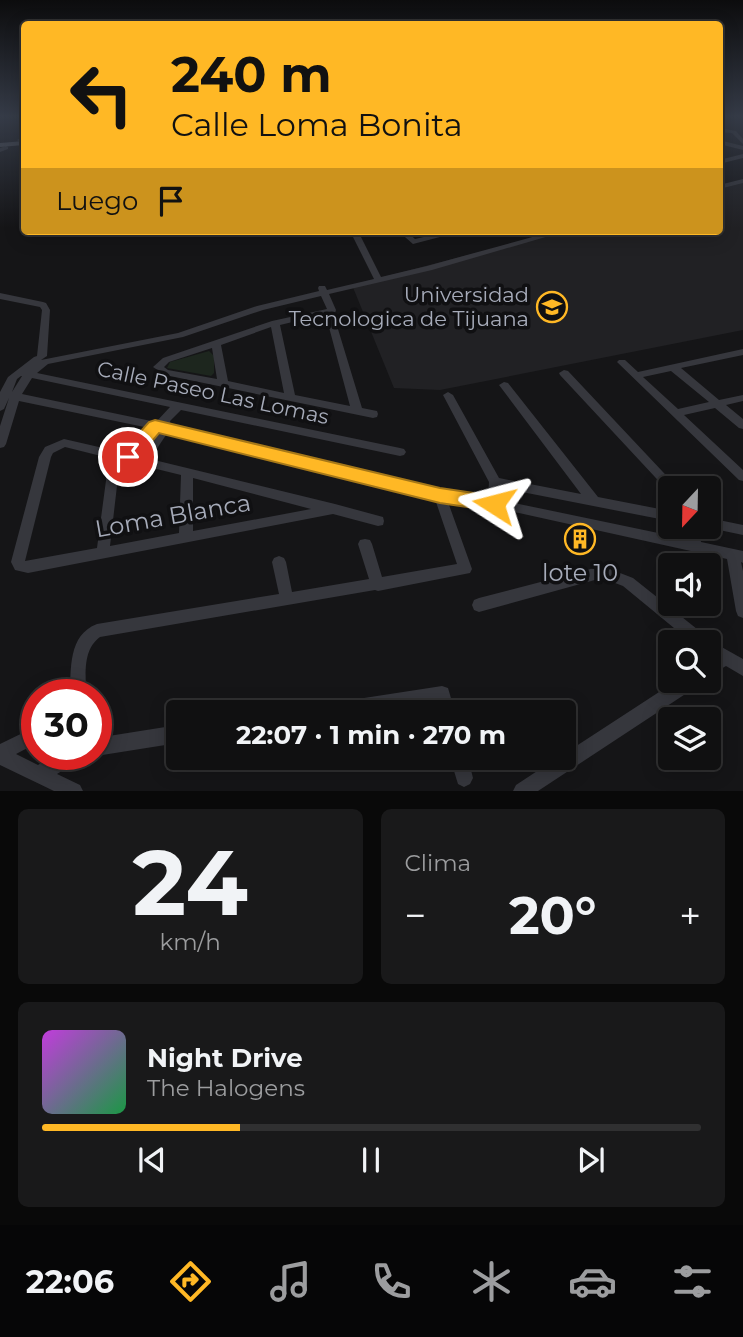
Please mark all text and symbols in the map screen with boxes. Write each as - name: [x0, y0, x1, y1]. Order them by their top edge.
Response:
- text: 240 m: [171, 45, 332, 104]
- icon: left: [56, 49, 147, 140]
- text: Calle Loma Bonita: [171, 105, 463, 144]
- icon: arrive: [152, 182, 190, 220]
- text: Luego: [56, 185, 138, 217]
- place label: Universidad Tecnologica de Tijuana: [289, 282, 529, 331]
- school or university icon: Universidad Tecnologica de Tijuana: [535, 290, 569, 324]
- street label: Calle Paseo Las Lomas: [95, 356, 331, 429]
- pin: [98, 427, 158, 487]
- icon: arrive: [109, 438, 147, 476]
- position arrow: [457, 467, 531, 541]
- north arrow: [658, 476, 721, 539]
- map controls: [658, 476, 721, 770]
- street label: Loma Blanca: [93, 488, 253, 543]
- building icon: lote 10: [563, 522, 597, 556]
- button: sound: [658, 553, 721, 616]
- place label: lote 10: [542, 558, 618, 587]
- button: search: [658, 630, 721, 693]
- speed limit sign: 30: [21, 679, 112, 770]
- button: layers: [658, 707, 721, 770]
- text: 22:07 · 1 min · 270 m: [236, 719, 506, 751]
- text: 24: [133, 827, 248, 938]
- text: Clima: [405, 849, 471, 877]
- text: 20°: [509, 884, 597, 947]
- text: −: [405, 892, 426, 939]
- text: +: [679, 892, 701, 939]
- text: km/h: [160, 928, 221, 956]
- text: Night Drive: [147, 1042, 303, 1074]
- text: The Halogens: [147, 1074, 305, 1102]
- icon: previous: [133, 1141, 171, 1179]
- icon: pause: [352, 1141, 390, 1179]
- icon: next: [572, 1141, 610, 1179]
- icon: directions: [166, 1257, 215, 1306]
- icon: music: [266, 1257, 315, 1306]
- icon: phone: [367, 1257, 416, 1306]
- icon: climate: [467, 1257, 516, 1306]
- icon: car: [568, 1257, 617, 1306]
- icon: filters: [668, 1257, 717, 1306]
- text: 22:06: [26, 1262, 114, 1301]

